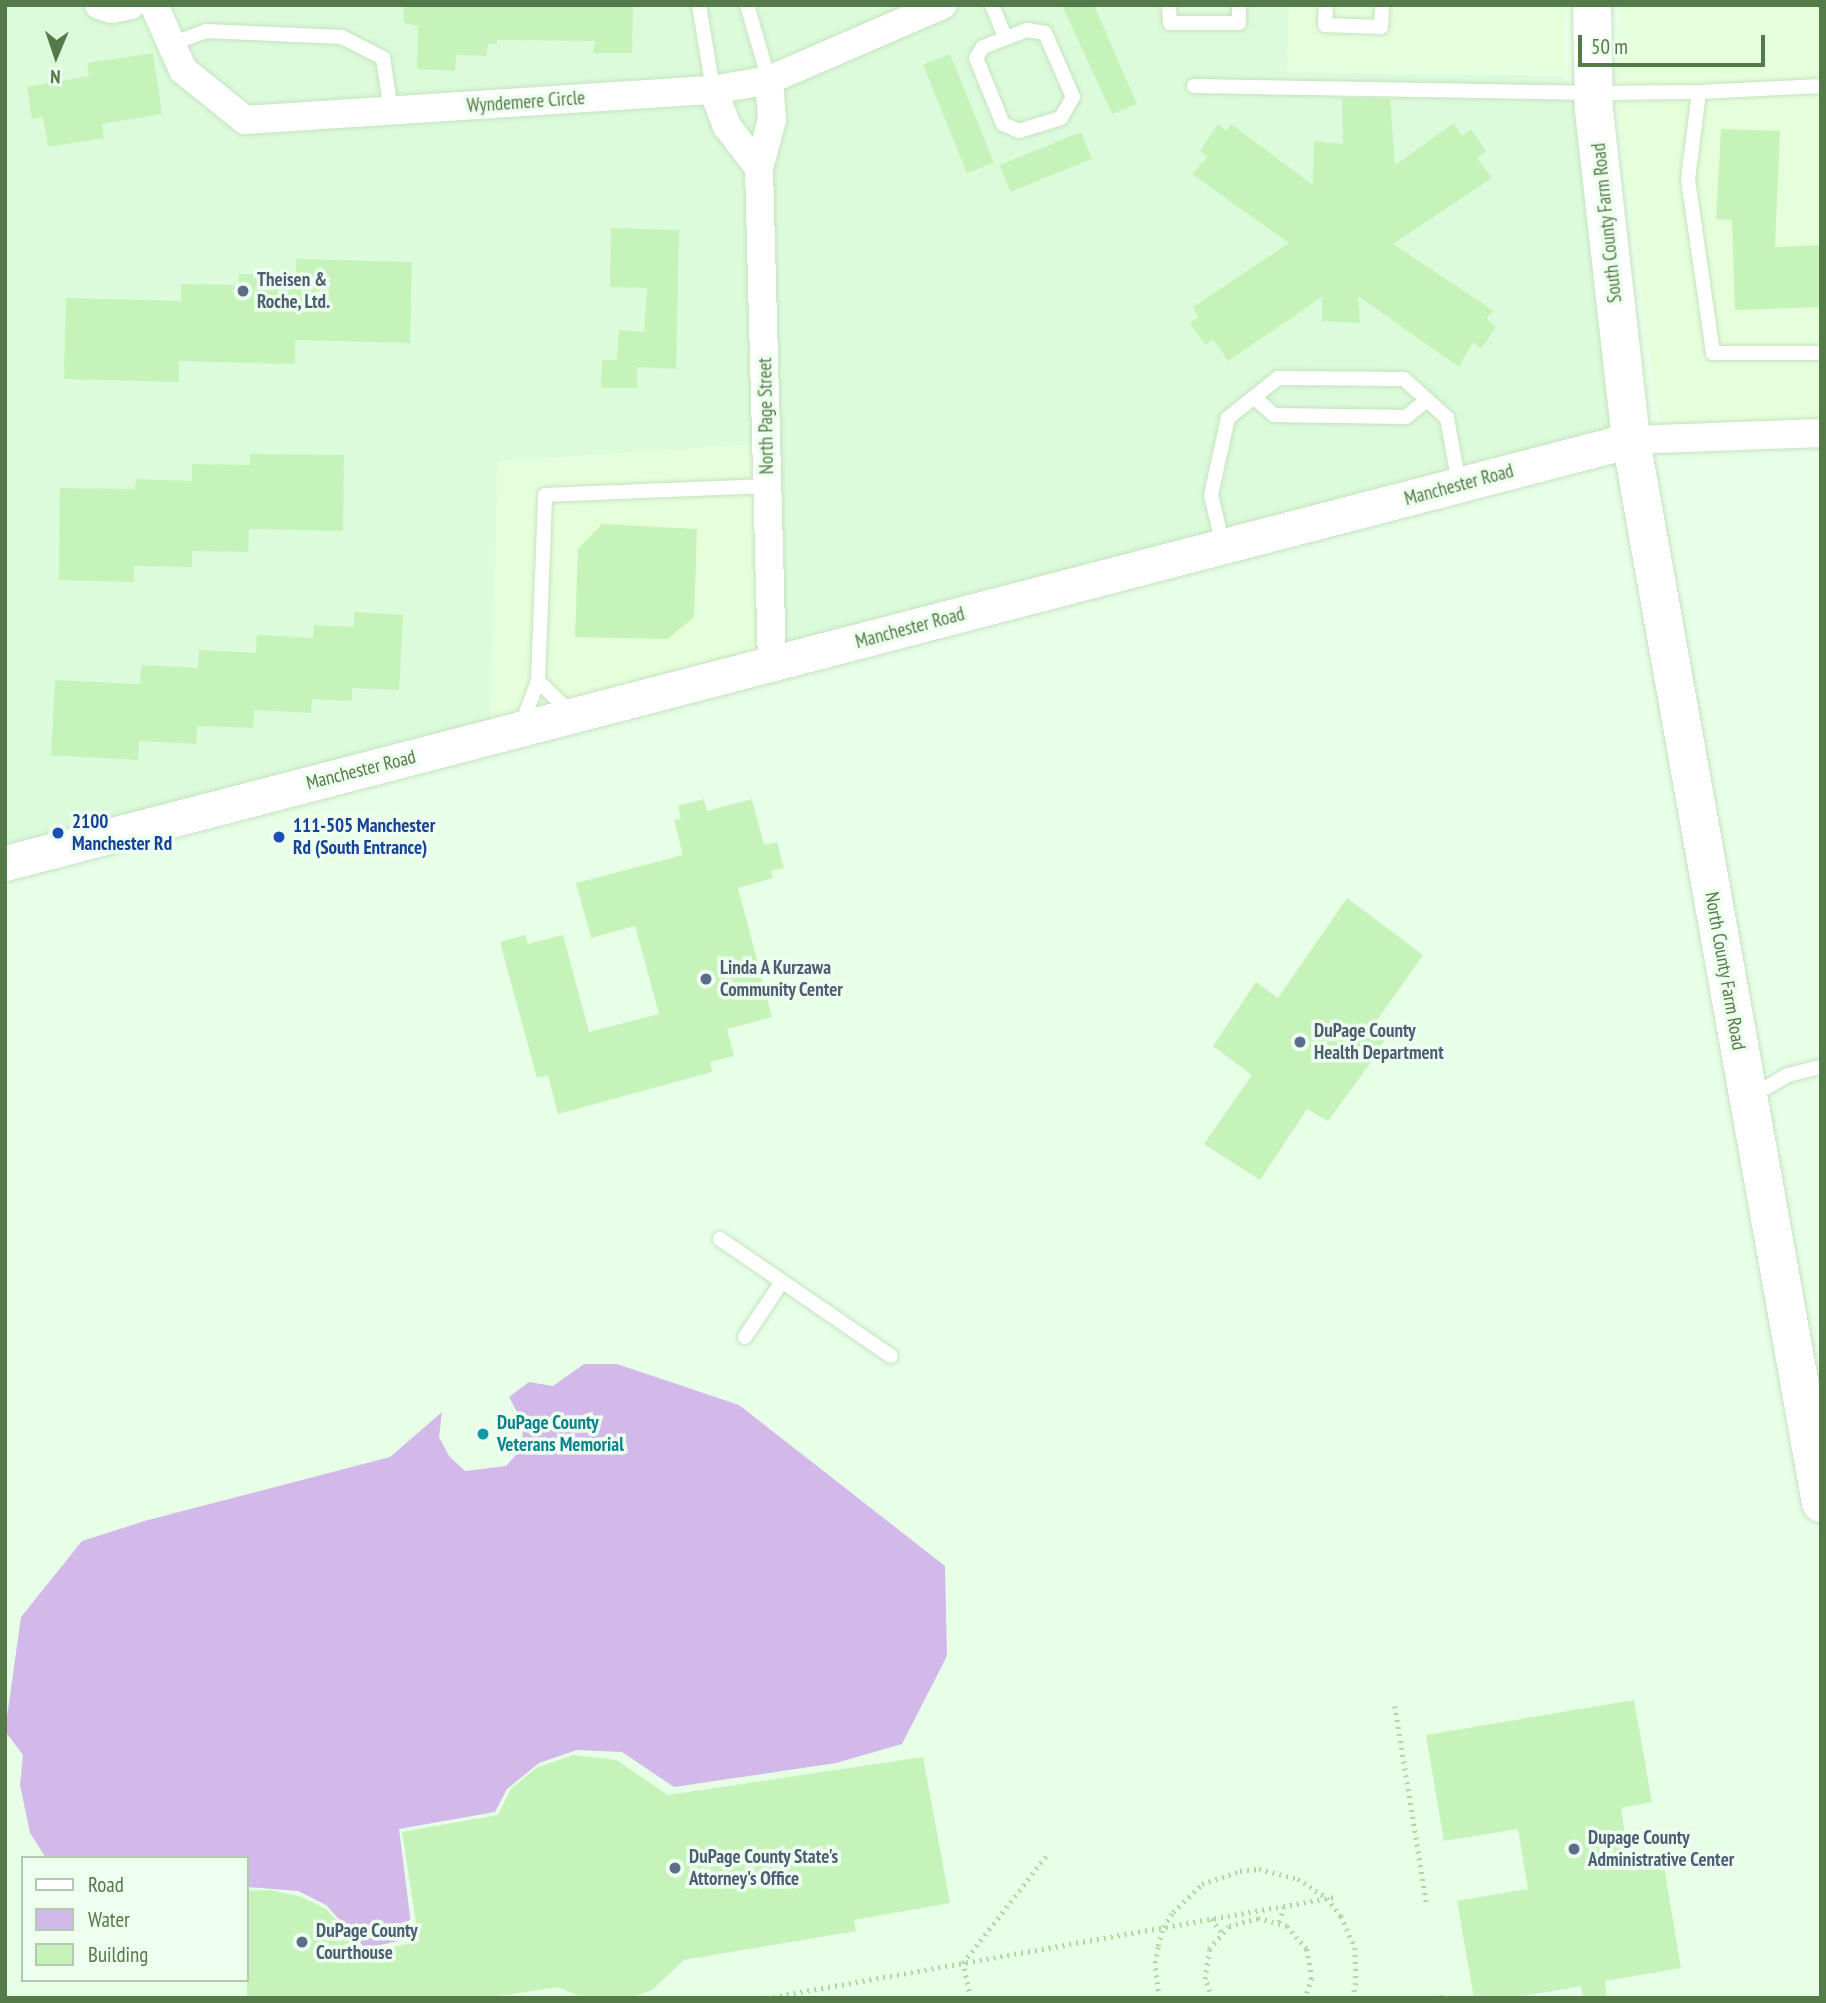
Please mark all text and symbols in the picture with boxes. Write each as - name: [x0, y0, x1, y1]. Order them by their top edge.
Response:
- north arrow: [21, 21, 91, 91]
- scale bar: [1581, 21, 1768, 65]
- text: 50 m: [1591, 33, 1628, 60]
- text: N: [50, 65, 61, 89]
- street label: Wyndemere Circle: [466, 86, 586, 118]
- street label: South County Farm Road: [1587, 142, 1627, 304]
- place label: Theisen & Roche, Ltd.: [257, 269, 331, 313]
- marker: Theisen & Roche, Ltd.: [235, 283, 251, 299]
- street label: North Page Street: [754, 357, 778, 475]
- street label: Manchester Road: [1402, 459, 1516, 511]
- street label: Manchester Road: [853, 602, 967, 654]
- street label: Manchester Road: [304, 745, 418, 795]
- place label: 2100 Manchester Rd: [72, 811, 172, 855]
- place label: 111-505 Manchester Rd (South Entrance): [293, 815, 435, 859]
- marker: 2100 Manchester Rd: [50, 825, 66, 841]
- marker: 111-505 Manchester Rd (South Entrance): [271, 829, 287, 845]
- street label: North County Farm Road: [1700, 890, 1750, 1052]
- place label: Linda A Kurzawa Community Center: [720, 957, 844, 1001]
- marker: Linda A Kurzawa Community Center: [698, 971, 714, 987]
- place label: DuPage County Health Department: [1314, 1020, 1444, 1064]
- marker: DuPage County Health Department: [1292, 1034, 1308, 1050]
- place label: DuPage County Veterans Memorial: [497, 1412, 624, 1456]
- marker: DuPage County Veterans Memorial: [475, 1426, 491, 1442]
- place label: Dupage County Administrative Center: [1588, 1827, 1735, 1871]
- marker: Dupage County Administrative Center: [1566, 1841, 1582, 1857]
- place label: DuPage County State's Attorney's Office: [689, 1846, 839, 1890]
- legend: [21, 1856, 248, 1982]
- marker: DuPage County State's Attorney's Office: [667, 1860, 683, 1876]
- text: Road: [88, 1871, 124, 1898]
- text: Water: [88, 1906, 130, 1933]
- place label: DuPage County Courthouse: [316, 1920, 418, 1964]
- marker: DuPage County Courthouse: [294, 1934, 310, 1950]
- text: Building: [88, 1941, 148, 1968]

